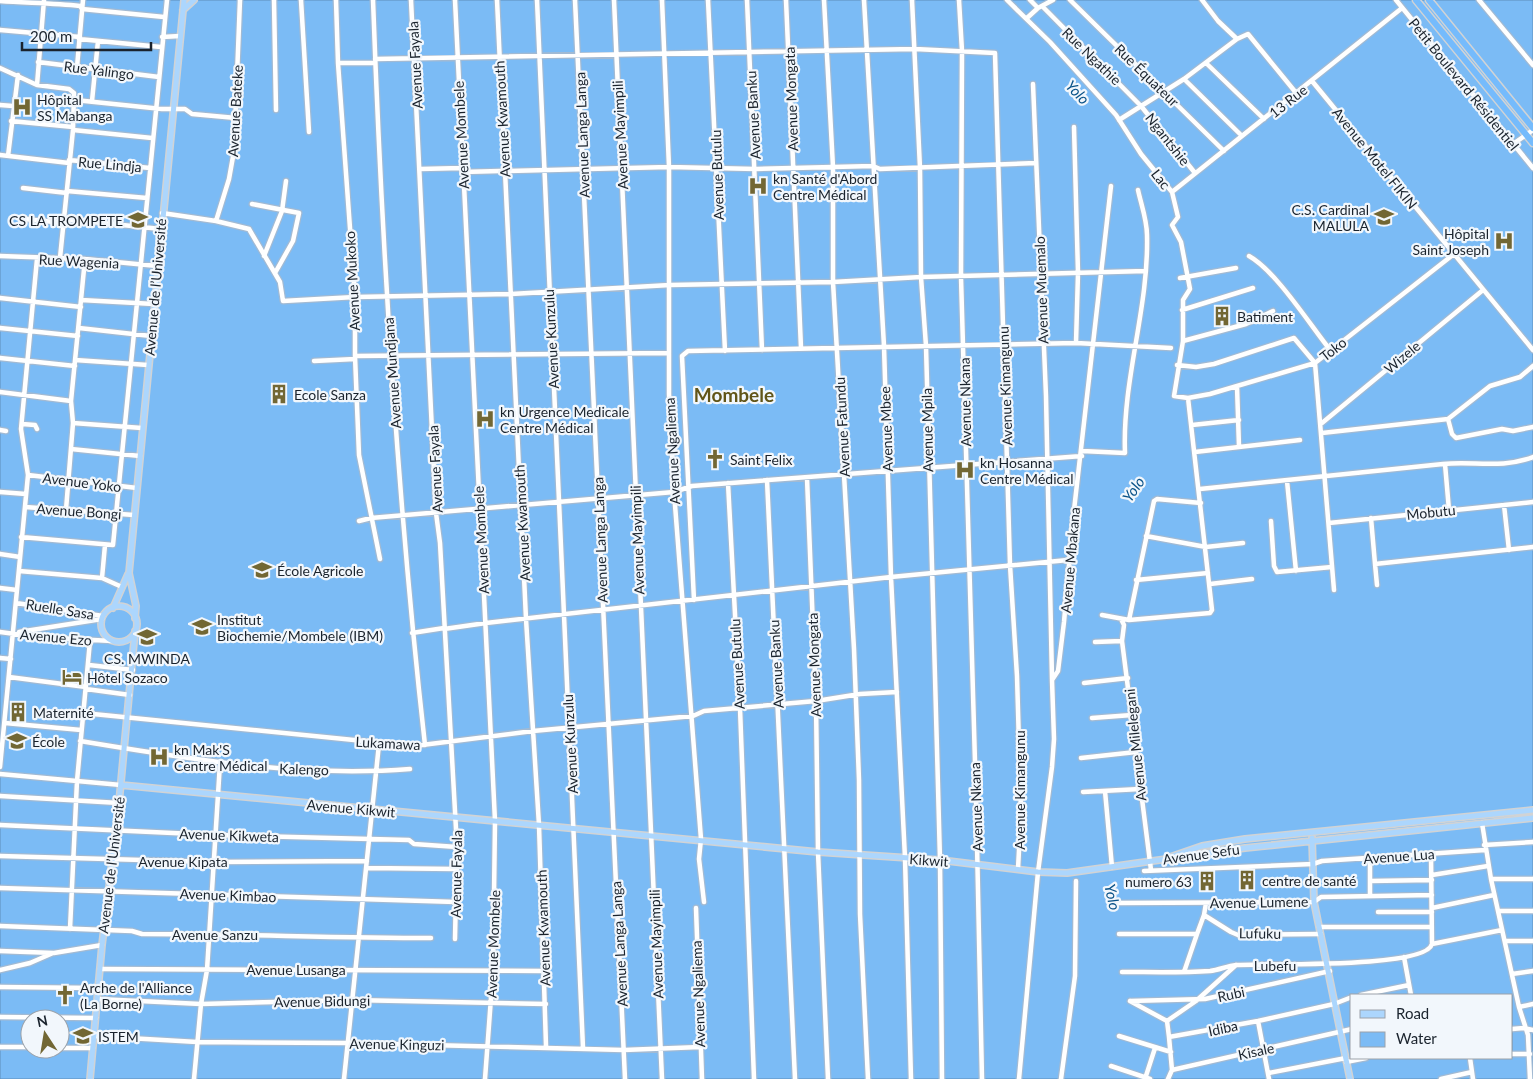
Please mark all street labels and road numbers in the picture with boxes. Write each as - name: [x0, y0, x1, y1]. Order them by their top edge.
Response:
- street label: Petit Boulevard Résidentiel: [1405, 14, 1523, 154]
- street label: Avenue Fayala: [404, 21, 426, 109]
- street label: Rue Ngathie: [1059, 24, 1125, 88]
- street label: Rue Équateur: [1111, 40, 1183, 110]
- street label: Avenue Mongata: [781, 46, 801, 152]
- street label: Rue Yalingo: [63, 57, 135, 83]
- street label: Avenue Kwamouth: [490, 60, 514, 178]
- street label: Avenue Bateke: [224, 65, 246, 157]
- street label: Avenue Banku: [742, 70, 764, 160]
- street label: Avenue Langa Langa: [571, 72, 593, 198]
- street label: Avenue Mayimpili: [609, 80, 631, 190]
- street label: Avenue Mombele: [450, 81, 472, 189]
- street label: 13 Rue: [1266, 81, 1310, 121]
- street label: Avenue Motel FIKIN: [1329, 104, 1421, 212]
- street label: Ngantshie: [1142, 109, 1194, 169]
- street label: Avenue Butulu: [707, 129, 727, 221]
- street label: Rue Lindja: [77, 153, 143, 175]
- street label: Lac: [1148, 166, 1174, 193]
- street label: Avenue de l’Université: [141, 218, 169, 356]
- street label: Avenue Mukoko: [341, 231, 363, 331]
- street label: Avenue Muemalo: [1031, 236, 1051, 344]
- street label: Rue Wagenia: [38, 250, 120, 272]
- street label: Avenue Kunzulu: [540, 289, 562, 389]
- street label: Avenue Mundjana: [380, 317, 404, 429]
- street label: Avenue Kimangunu: [994, 326, 1016, 446]
- street label: Toko: [1316, 333, 1350, 365]
- street label: Wizele: [1380, 337, 1424, 377]
- street label: Avenue Nkana: [956, 357, 974, 447]
- street label: Avenue Fatundu: [831, 377, 853, 477]
- street label: Avenue Mbee: [876, 386, 896, 472]
- street label: Avenue Mpila: [918, 388, 936, 472]
- street label: Avenue Ngaliema: [661, 397, 683, 505]
- street label: Avenue Fayala: [424, 425, 446, 513]
- street label: Avenue Kwamouth: [510, 464, 534, 582]
- street label: Avenue Yoko: [42, 469, 122, 495]
- street label: Avenue Langa Langa: [589, 477, 611, 603]
- street label: Avenue Mayimpili: [627, 485, 647, 595]
- street label: Avenue Mombele: [470, 486, 492, 594]
- street label: Avenue Bongi: [36, 500, 122, 522]
- street label: Mobutu: [1406, 501, 1456, 523]
- street label: Avenue Mbakana: [1057, 506, 1083, 614]
- street label: Ruelle Sasa: [25, 595, 95, 623]
- street label: Avenue Mongata: [804, 612, 824, 718]
- street label: Avenue Butulu: [726, 618, 748, 710]
- street label: Avenue Banku: [765, 619, 787, 709]
- street label: Avenue Ezo: [19, 625, 93, 649]
- street label: Avenue Milelegani: [1121, 688, 1149, 802]
- street label: Avenue Kunzulu: [559, 694, 581, 794]
- street label: Avenue Kimangunu: [1011, 730, 1028, 850]
- street label: Lukamawa: [355, 733, 421, 753]
- street label: Kalengo: [279, 760, 329, 778]
- street label: Avenue Nkana: [966, 762, 986, 852]
- street label: Avenue de l’Université: [94, 796, 128, 934]
- street label: Avenue Kikwit: [306, 796, 396, 820]
- street label: Avenue Kikweta: [179, 825, 279, 845]
- street label: Avenue Fayala: [447, 830, 465, 918]
- street label: Avenue Sefu: [1161, 840, 1241, 868]
- street label: Avenue Lua: [1363, 845, 1435, 867]
- street label: Kikwit: [909, 850, 949, 870]
- street label: Avenue Kipata: [138, 853, 228, 870]
- street label: Avenue Kwamouth: [532, 869, 554, 987]
- street label: Avenue Langa Langa: [607, 881, 631, 1007]
- street label: Avenue Kimbao: [179, 885, 277, 905]
- street label: Avenue Mayimpili: [646, 889, 666, 999]
- street label: Avenue Mombele: [483, 890, 503, 998]
- street label: Avenue Lumene: [1210, 893, 1308, 911]
- street label: Lufuku: [1239, 924, 1281, 942]
- street label: Avenue Sanzu: [172, 926, 258, 943]
- street label: Avenue Ngaliema: [688, 940, 708, 1048]
- street label: Lubefu: [1254, 957, 1296, 974]
- street label: Avenue Lusanga: [246, 961, 346, 978]
- street label: Rubi: [1216, 983, 1246, 1005]
- street label: Avenue Bidungi: [274, 992, 370, 1010]
- street label: Idiba: [1207, 1017, 1239, 1039]
- street label: Avenue Kinguzi: [349, 1035, 445, 1053]
- street label: Kisale: [1236, 1039, 1276, 1063]

